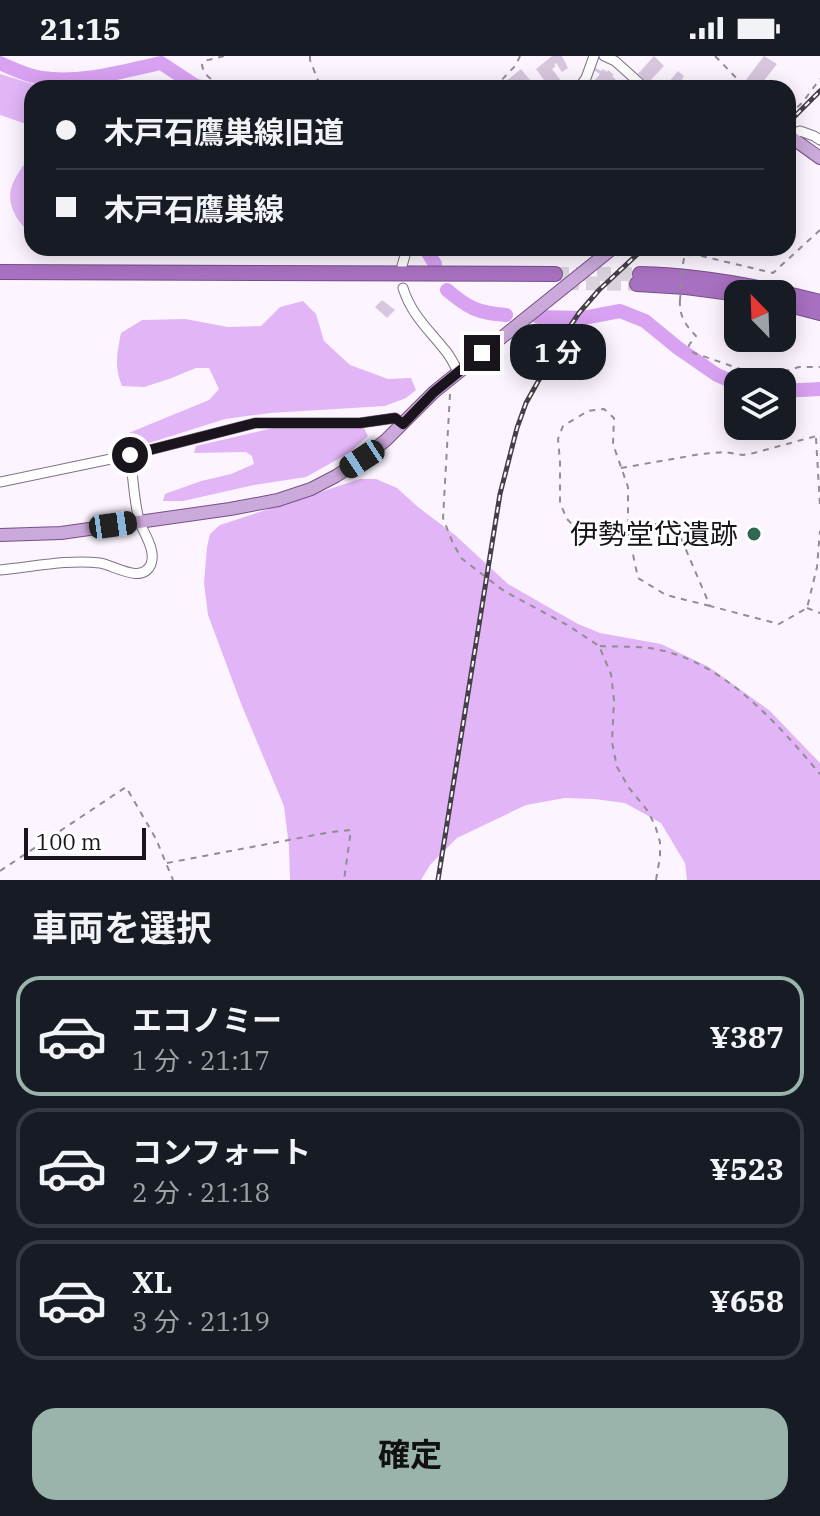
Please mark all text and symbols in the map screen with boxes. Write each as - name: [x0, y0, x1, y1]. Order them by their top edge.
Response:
- text: 21:15: [40, 9, 121, 48]
- text: 木戸石鷹巣線旧道: [104, 112, 344, 151]
- text: 木戸石鷹巣線: [104, 189, 284, 228]
- north arrow: [724, 280, 796, 352]
- map controls: [724, 280, 796, 440]
- callout: 1 分: [510, 325, 606, 381]
- route end: [464, 335, 500, 371]
- text: 1 分: [534, 335, 582, 369]
- button: layers: [724, 368, 796, 440]
- car: [335, 436, 389, 482]
- route start: [112, 437, 148, 473]
- car: [88, 510, 138, 540]
- place label: 伊勢堂岱遺跡: [570, 515, 738, 552]
- marker: 伊勢堂岱遺跡: [745, 525, 763, 543]
- scale bar: [24, 824, 146, 860]
- text: 100 m: [36, 827, 102, 856]
- text: 車両を選択: [32, 904, 212, 951]
- icon: car: [36, 1000, 108, 1072]
- text: エコノミー: [132, 1000, 282, 1039]
- text: ¥387: [710, 1017, 784, 1056]
- text: 1 分 · 21:17: [132, 1043, 270, 1077]
- icon: car: [36, 1132, 108, 1204]
- text: コンフォート: [132, 1132, 311, 1171]
- text: ¥523: [710, 1149, 784, 1188]
- text: 2 分 · 21:18: [132, 1175, 270, 1209]
- text: XL: [132, 1262, 172, 1301]
- icon: car: [36, 1264, 108, 1336]
- text: ¥658: [710, 1281, 784, 1320]
- text: 3 分 · 21:19: [132, 1304, 270, 1338]
- button: 確定: [32, 1408, 788, 1500]

